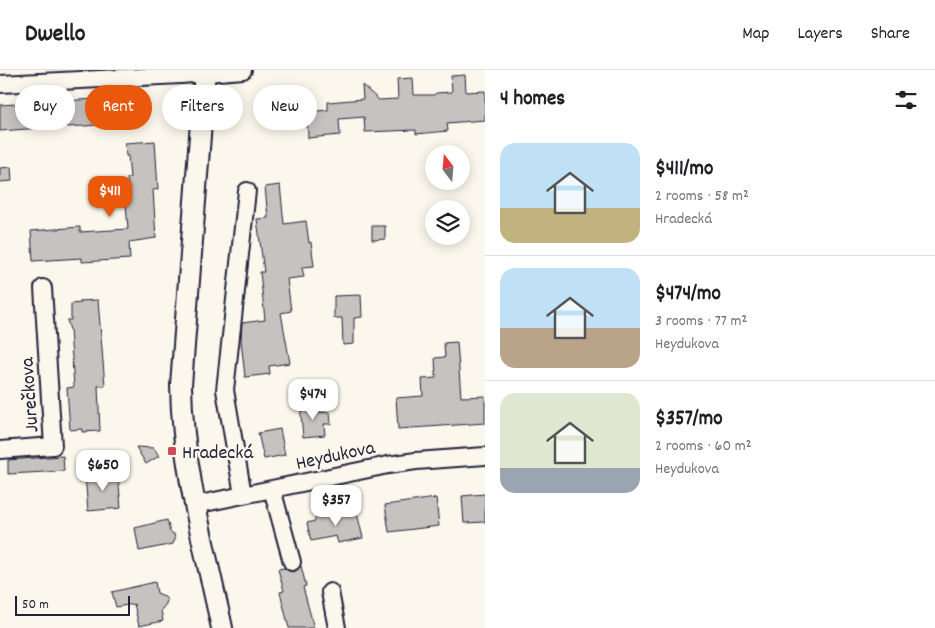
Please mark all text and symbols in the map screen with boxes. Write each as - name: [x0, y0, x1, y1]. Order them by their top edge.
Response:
- text: Dwello: [25, 18, 86, 52]
- text: Map: [742, 22, 769, 47]
- text: Layers: [797, 22, 843, 47]
- text: Share: [871, 22, 910, 47]
- chip: Buy: [15, 85, 75, 130]
- chip: Rent: [85, 85, 152, 130]
- chip: Filters: [162, 85, 243, 130]
- chip: New: [253, 85, 317, 130]
- text: 4 homes: [500, 85, 565, 115]
- icon: filters: [892, 86, 920, 114]
- north arrow: [425, 145, 470, 190]
- map controls: [425, 145, 470, 245]
- text: $411/mo: [655, 155, 713, 185]
- icon: home: [540, 163, 600, 223]
- pin: $411: [80, 176, 140, 218]
- text: $411: [99, 180, 121, 203]
- text: 2 rooms · 58 m²: [655, 185, 749, 208]
- button: layers: [425, 200, 470, 245]
- text: Hradecká: [655, 208, 712, 231]
- text: $474/mo: [655, 280, 721, 310]
- icon: home: [540, 288, 600, 348]
- text: 3 rooms · 77 m²: [655, 310, 747, 333]
- text: Heydukova: [655, 333, 719, 356]
- street label: Jurečkova: [14, 356, 48, 433]
- pin: $474: [283, 378, 343, 421]
- text: $474: [299, 383, 327, 406]
- text: $357/mo: [655, 405, 723, 435]
- icon: home: [540, 413, 600, 473]
- street label: Heydukova: [294, 435, 378, 479]
- text: 2 rooms · 60 m²: [655, 435, 752, 458]
- place label: Hradecká: [182, 440, 253, 468]
- marker: Hradecká: [166, 445, 178, 457]
- pin: $650: [73, 450, 133, 492]
- text: $650: [87, 454, 119, 477]
- text: Heydukova: [655, 458, 719, 481]
- pin: $357: [306, 484, 366, 527]
- text: $357: [322, 489, 350, 512]
- scale bar: [15, 593, 130, 616]
- text: 50 m: [22, 595, 49, 615]

